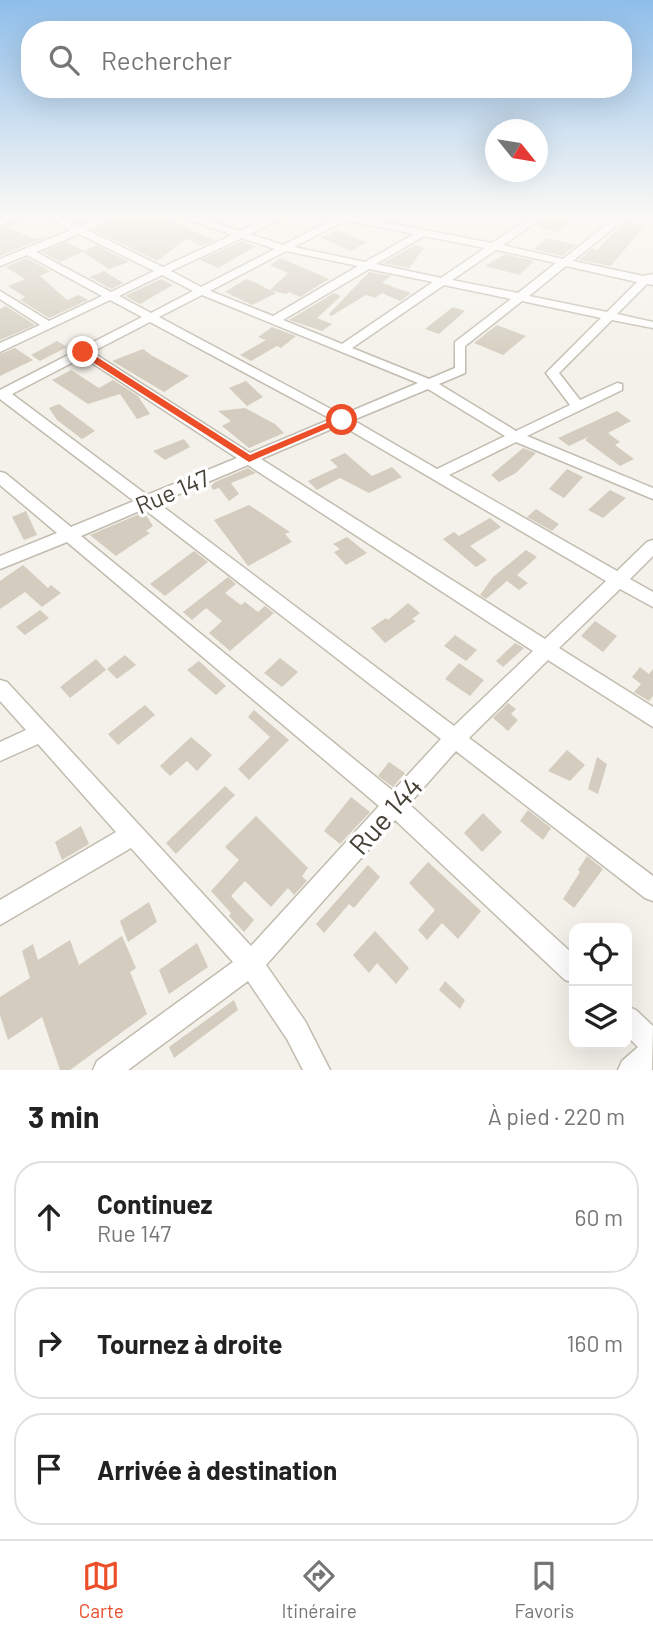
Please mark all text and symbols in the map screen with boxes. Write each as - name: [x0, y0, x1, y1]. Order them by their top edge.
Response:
- search box: [21, 21, 632, 98]
- icon: search: [45, 41, 83, 79]
- text: Rechercher: [101, 44, 232, 75]
- north arrow: [485, 119, 548, 182]
- route end: [67, 336, 98, 367]
- route start: [326, 404, 357, 435]
- street label: Rue 147: [131, 463, 213, 519]
- street label: Rue 144: [341, 769, 429, 861]
- map controls: [569, 923, 632, 1049]
- button: locate: [569, 923, 632, 986]
- button: layers: [569, 986, 632, 1049]
- text: 3 min: [28, 1098, 99, 1134]
- text: À pied · 220 m: [488, 1102, 625, 1130]
- text: Continuez: [97, 1188, 213, 1219]
- icon: ahead: [30, 1198, 68, 1236]
- text: 60 m: [575, 1203, 623, 1231]
- text: Rue 147: [97, 1219, 171, 1247]
- icon: right: [30, 1324, 68, 1362]
- text: Tournez à droite: [97, 1328, 282, 1359]
- text: 160 m: [566, 1329, 623, 1357]
- icon: arrive: [30, 1450, 68, 1488]
- text: Arrivée à destination: [97, 1454, 337, 1485]
- tab: Carte: [79, 1557, 124, 1622]
- tab: Itinéraire: [282, 1557, 357, 1622]
- tab: Favoris: [514, 1557, 574, 1622]

